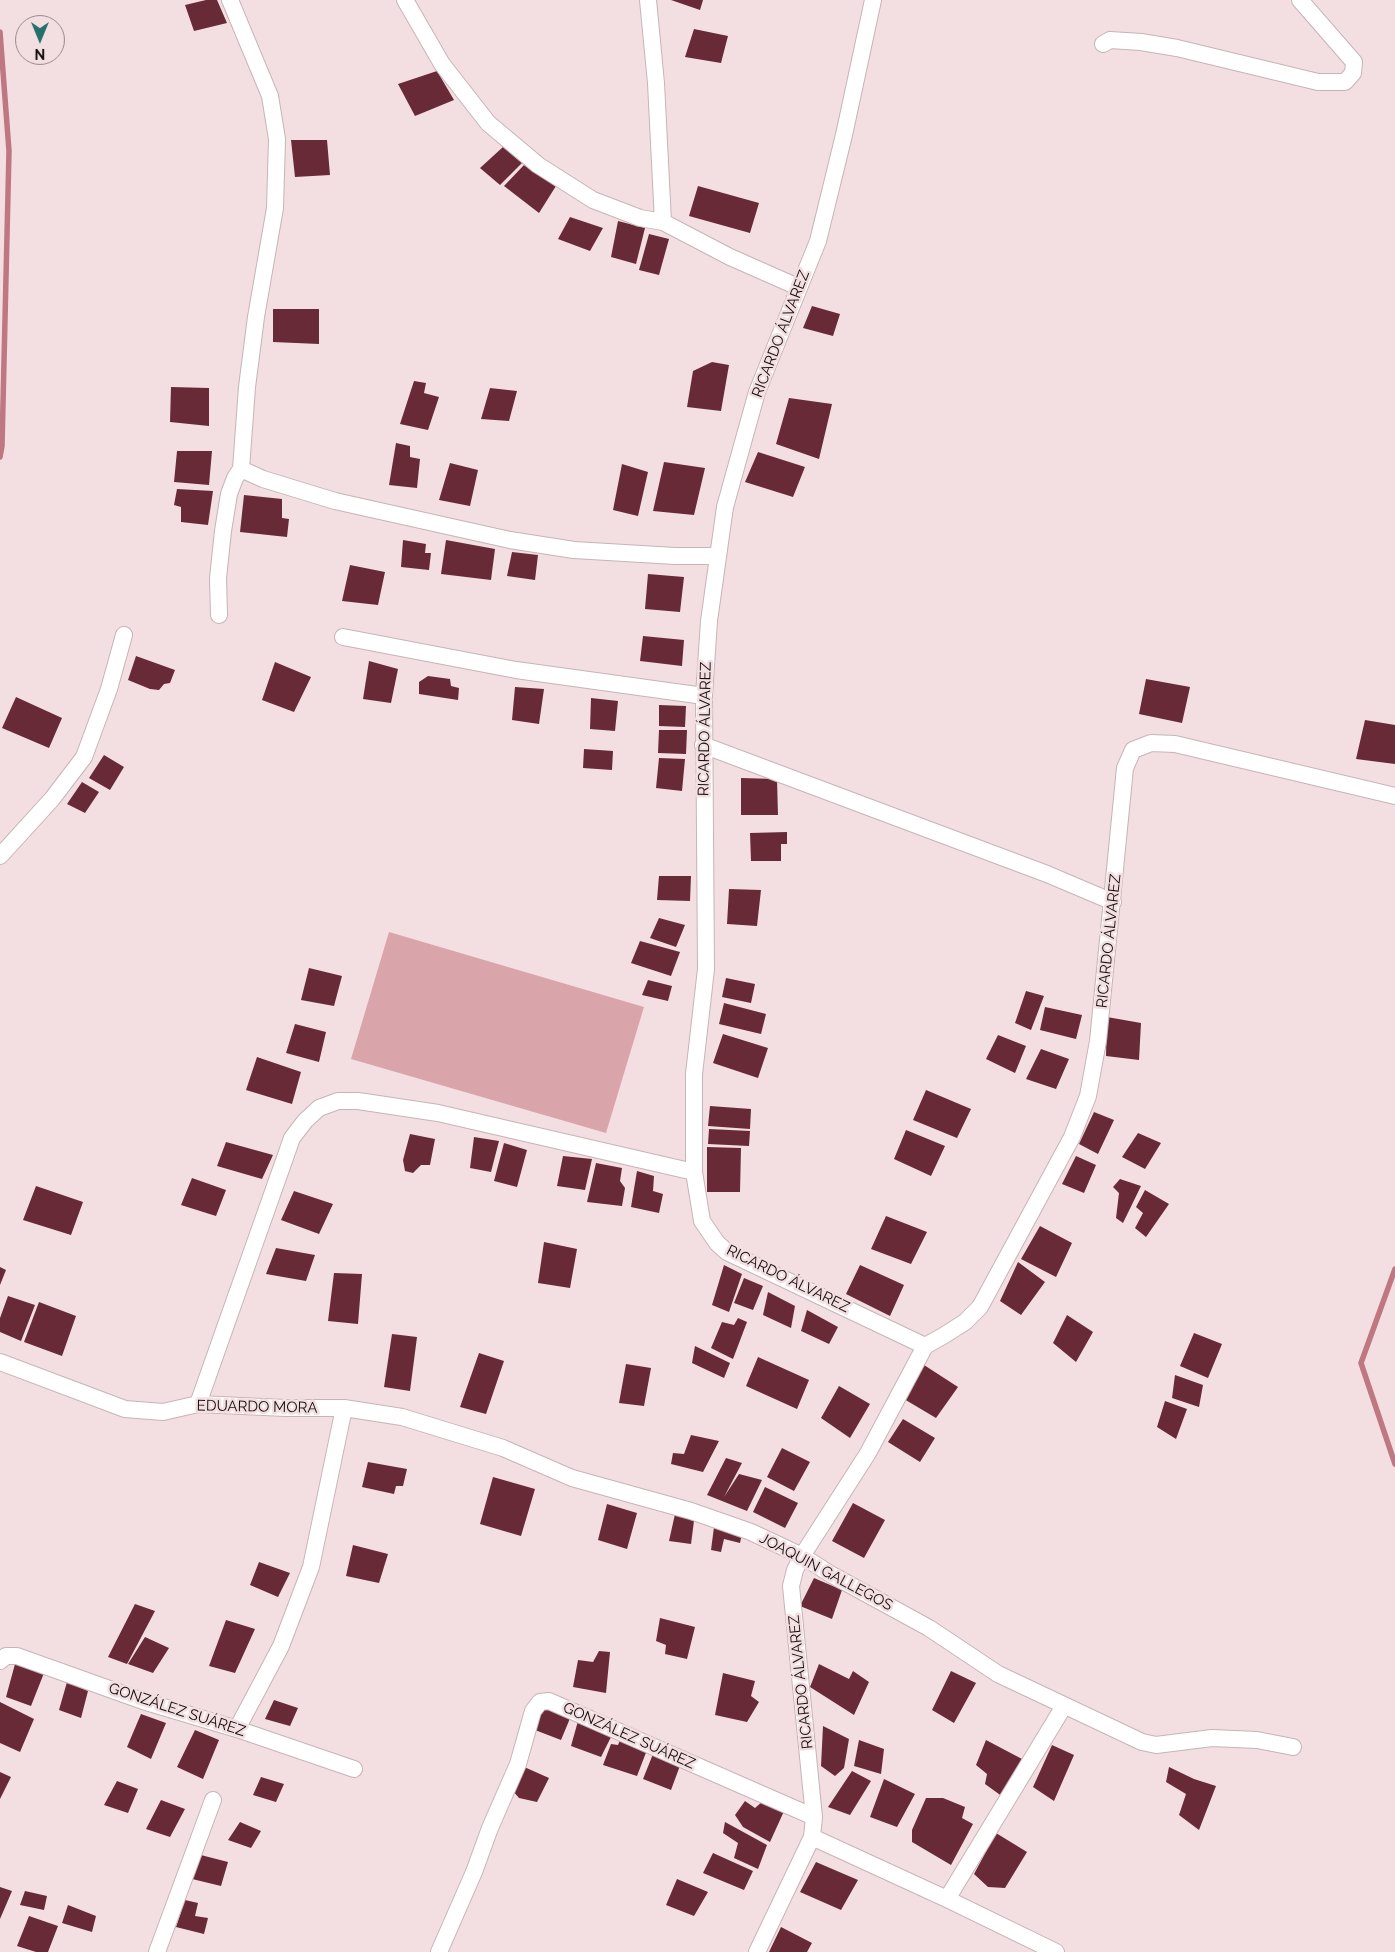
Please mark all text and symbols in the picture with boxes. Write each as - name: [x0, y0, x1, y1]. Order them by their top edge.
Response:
- north arrow: [15, 15, 65, 65]
- text: N: [35, 46, 45, 62]
- street label: RICARDO ÁLVAREZ: [748, 268, 814, 400]
- street label: RICARDO ÁLVAREZ: [695, 662, 715, 796]
- street label: RICARDO ÁLVAREZ: [1093, 873, 1125, 1009]
- street label: RICARDO ÁLVAREZ: [724, 1241, 852, 1317]
- street label: EDUARDO MORA: [196, 1397, 318, 1417]
- street label: JOAQUIN GALLEGOS: [756, 1529, 896, 1615]
- street label: RICARDO ÁLVAREZ: [785, 1614, 817, 1750]
- street label: GONZÁLEZ SUÁREZ: [106, 1679, 248, 1741]
- street label: GONZÁLEZ SUÁREZ: [560, 1699, 698, 1773]

